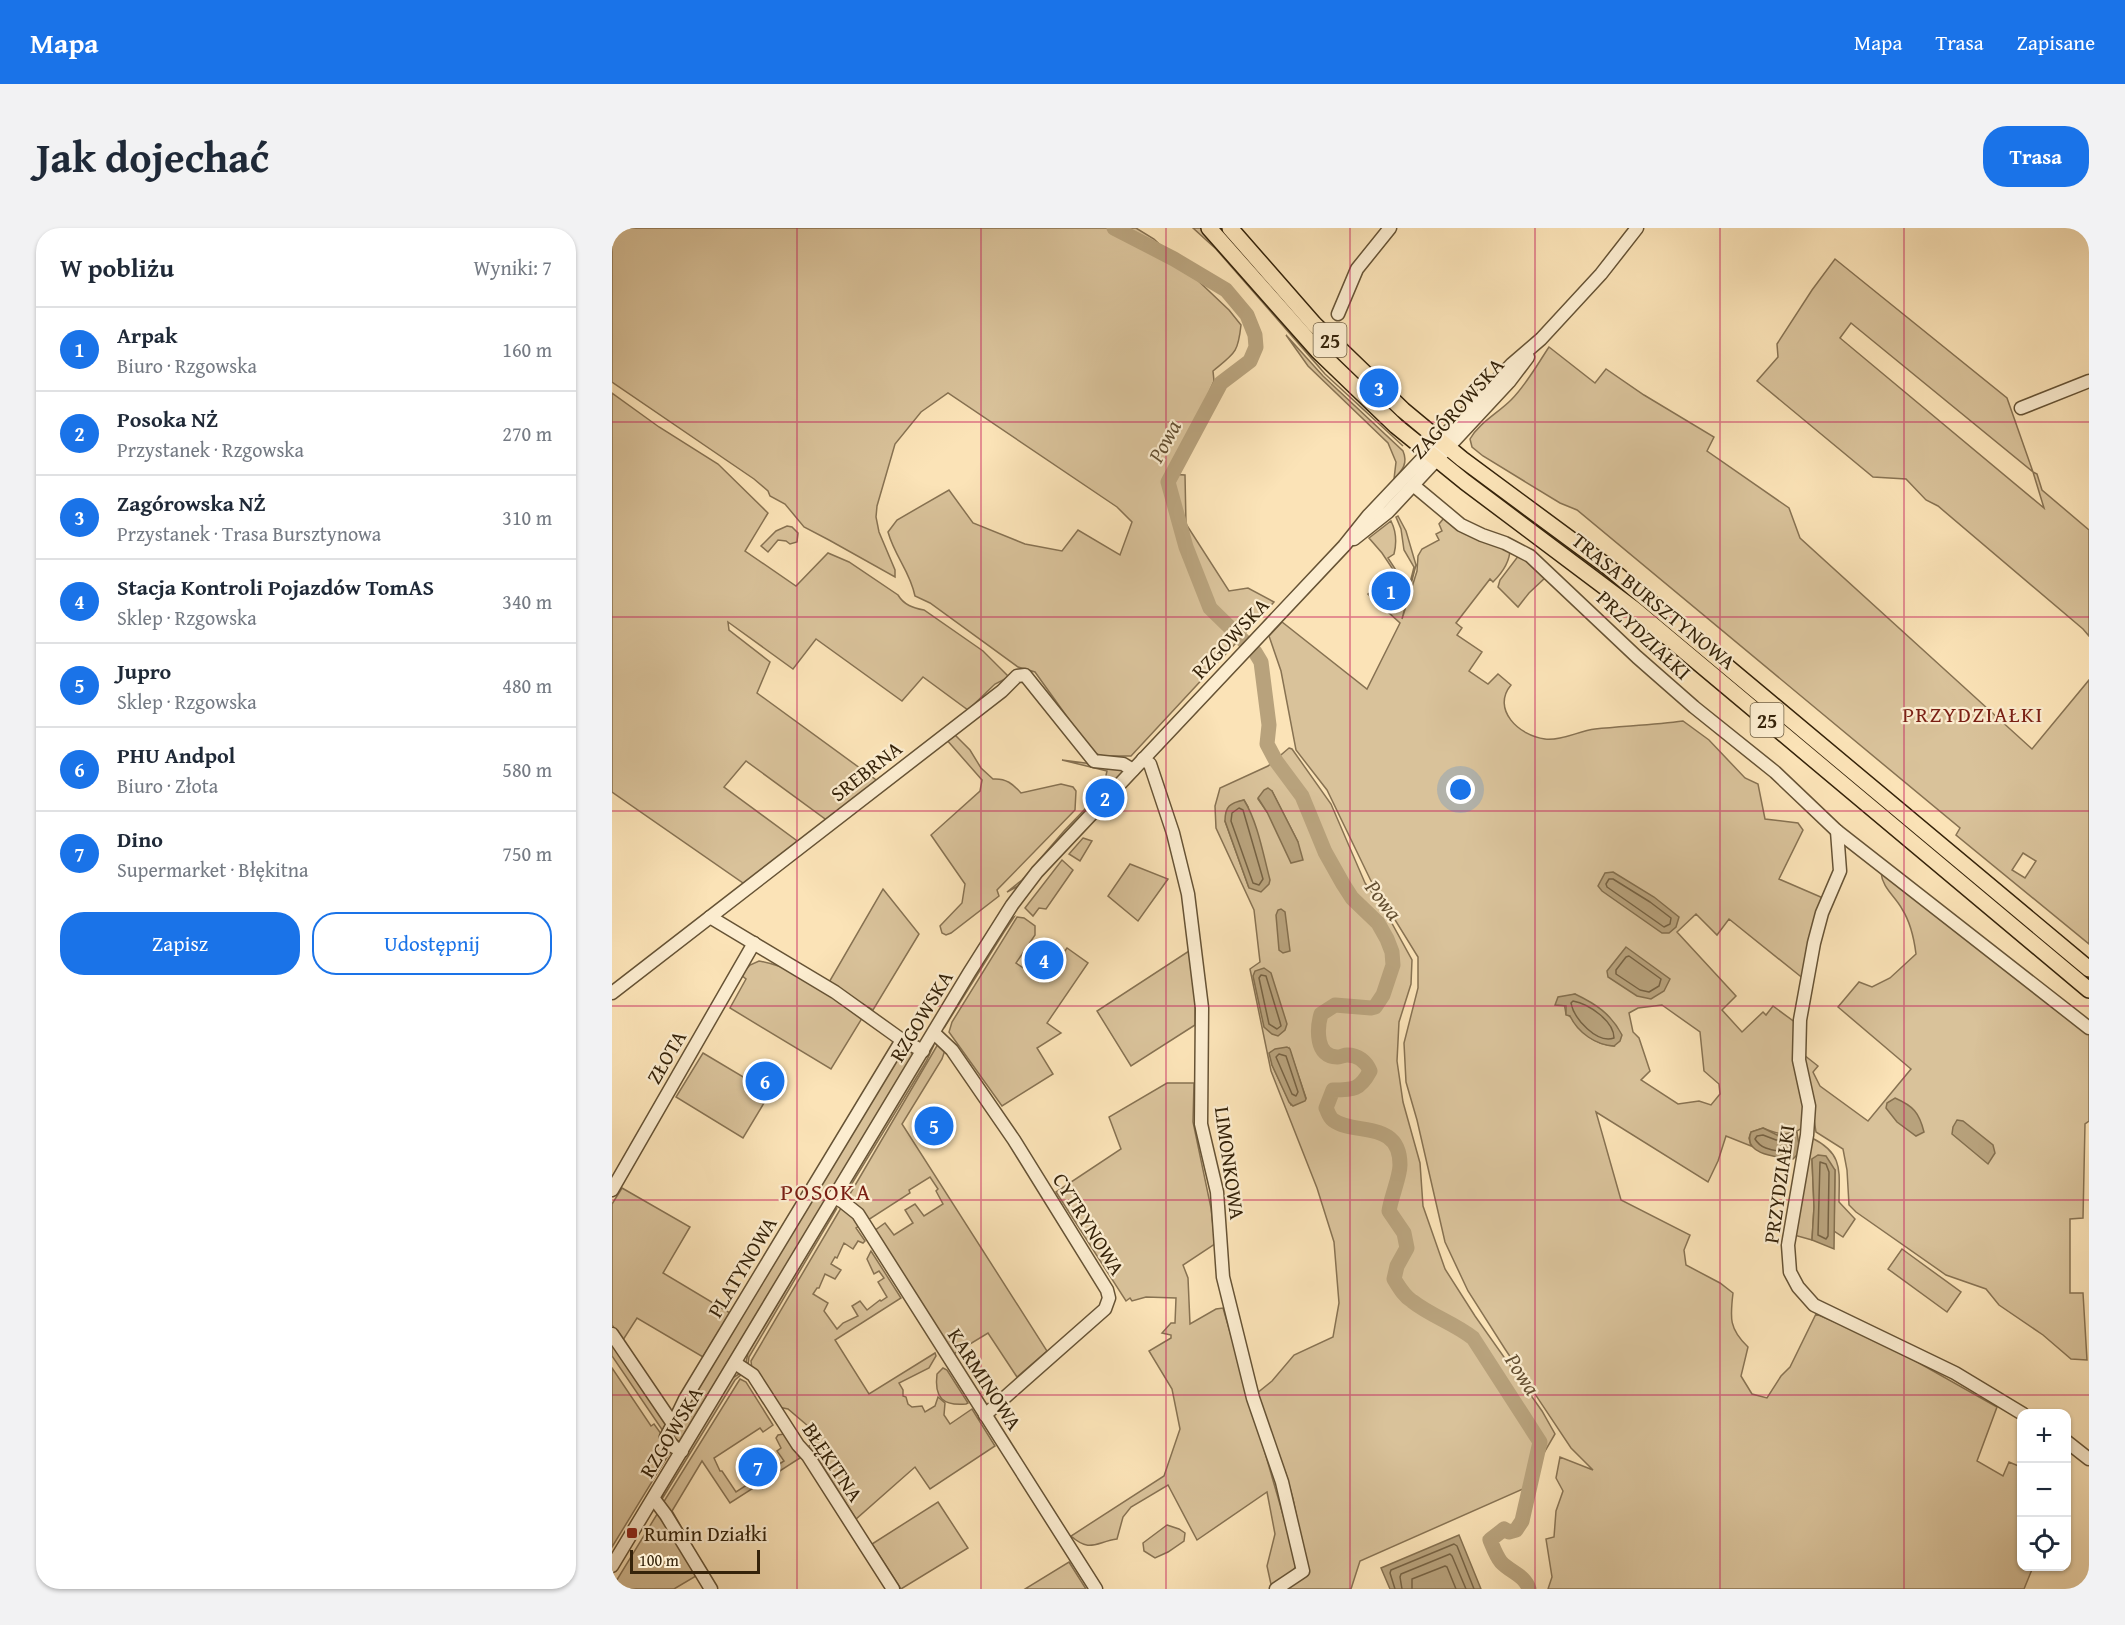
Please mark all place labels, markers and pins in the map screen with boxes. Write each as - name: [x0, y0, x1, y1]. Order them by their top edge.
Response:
- pin: 3: [1360, 366, 1398, 410]
- pin: 1: [1372, 568, 1410, 614]
- pin: 2: [1086, 776, 1124, 820]
- pin: 4: [1024, 938, 1064, 982]
- pin: 6: [746, 1058, 784, 1104]
- pin: 5: [914, 1104, 954, 1148]
- pin: 7: [738, 1444, 778, 1490]
- place label: Rumin Działki: [644, 1518, 767, 1549]
- marker: Rumin Działki: [625, 1526, 639, 1540]

